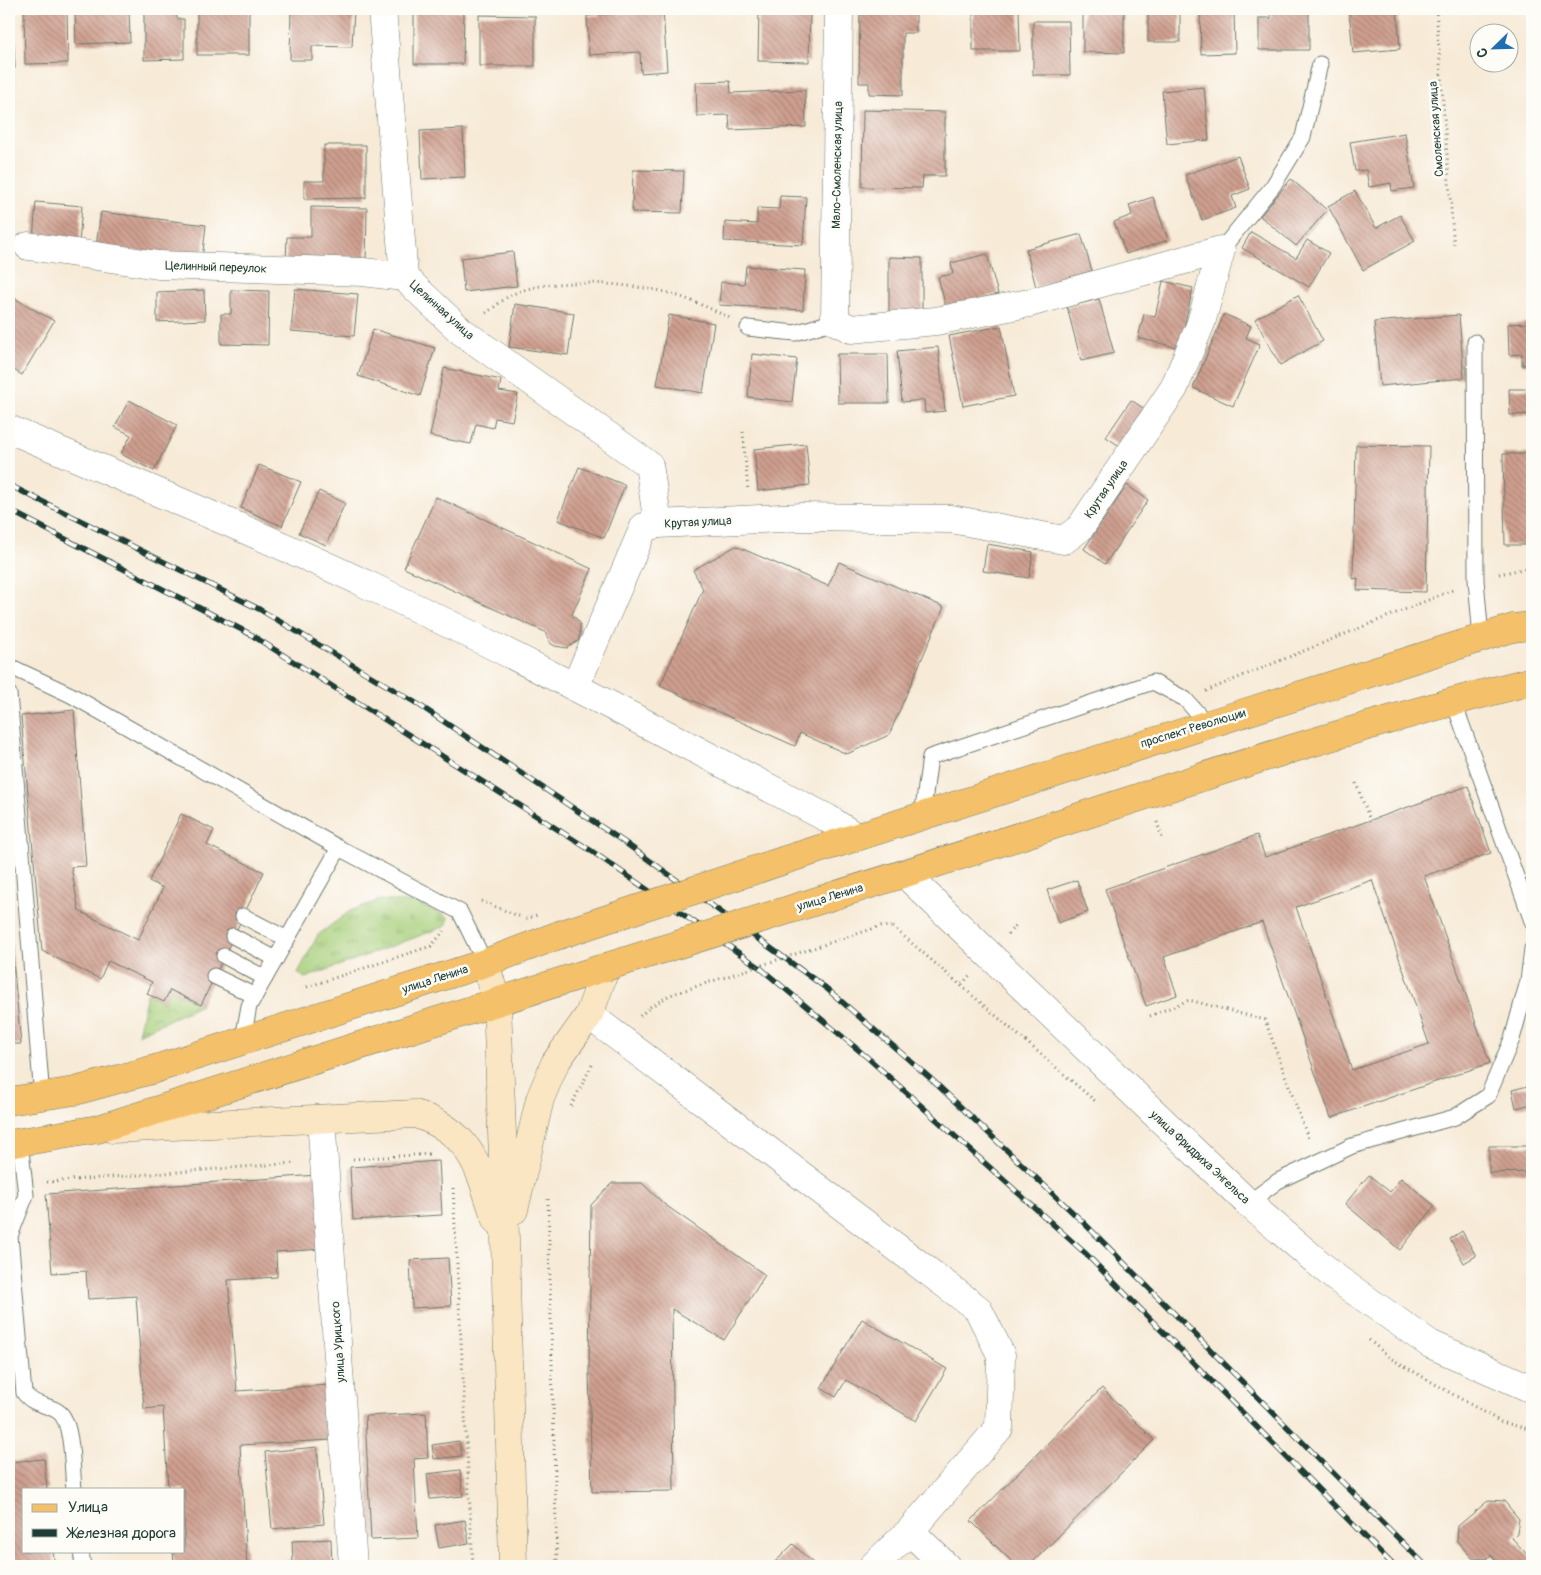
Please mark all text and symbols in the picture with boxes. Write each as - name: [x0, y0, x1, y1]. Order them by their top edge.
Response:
- north arrow: [1468, 22, 1518, 72]
- text: С: [1473, 45, 1492, 60]
- street label: Смоленская улица: [1426, 80, 1447, 177]
- street label: Мало-Смоленская улица: [829, 100, 846, 229]
- street label: Целинный переулок: [165, 258, 267, 277]
- street label: Целинная улица: [406, 277, 477, 344]
- street label: Крутая улица: [1081, 457, 1132, 521]
- street label: Крутая улица: [664, 513, 732, 532]
- street label: проспект Революции: [1139, 705, 1248, 752]
- street label: улица Ленина: [794, 880, 865, 915]
- street label: улица Ленина: [399, 962, 470, 998]
- street label: улица Фридриха Энгельса: [1146, 1107, 1253, 1208]
- street label: улица Урицкого: [328, 1300, 349, 1384]
- legend: [22, 1488, 185, 1552]
- text: Улица: [68, 1498, 108, 1517]
- text: Железная дорога: [66, 1524, 176, 1543]

